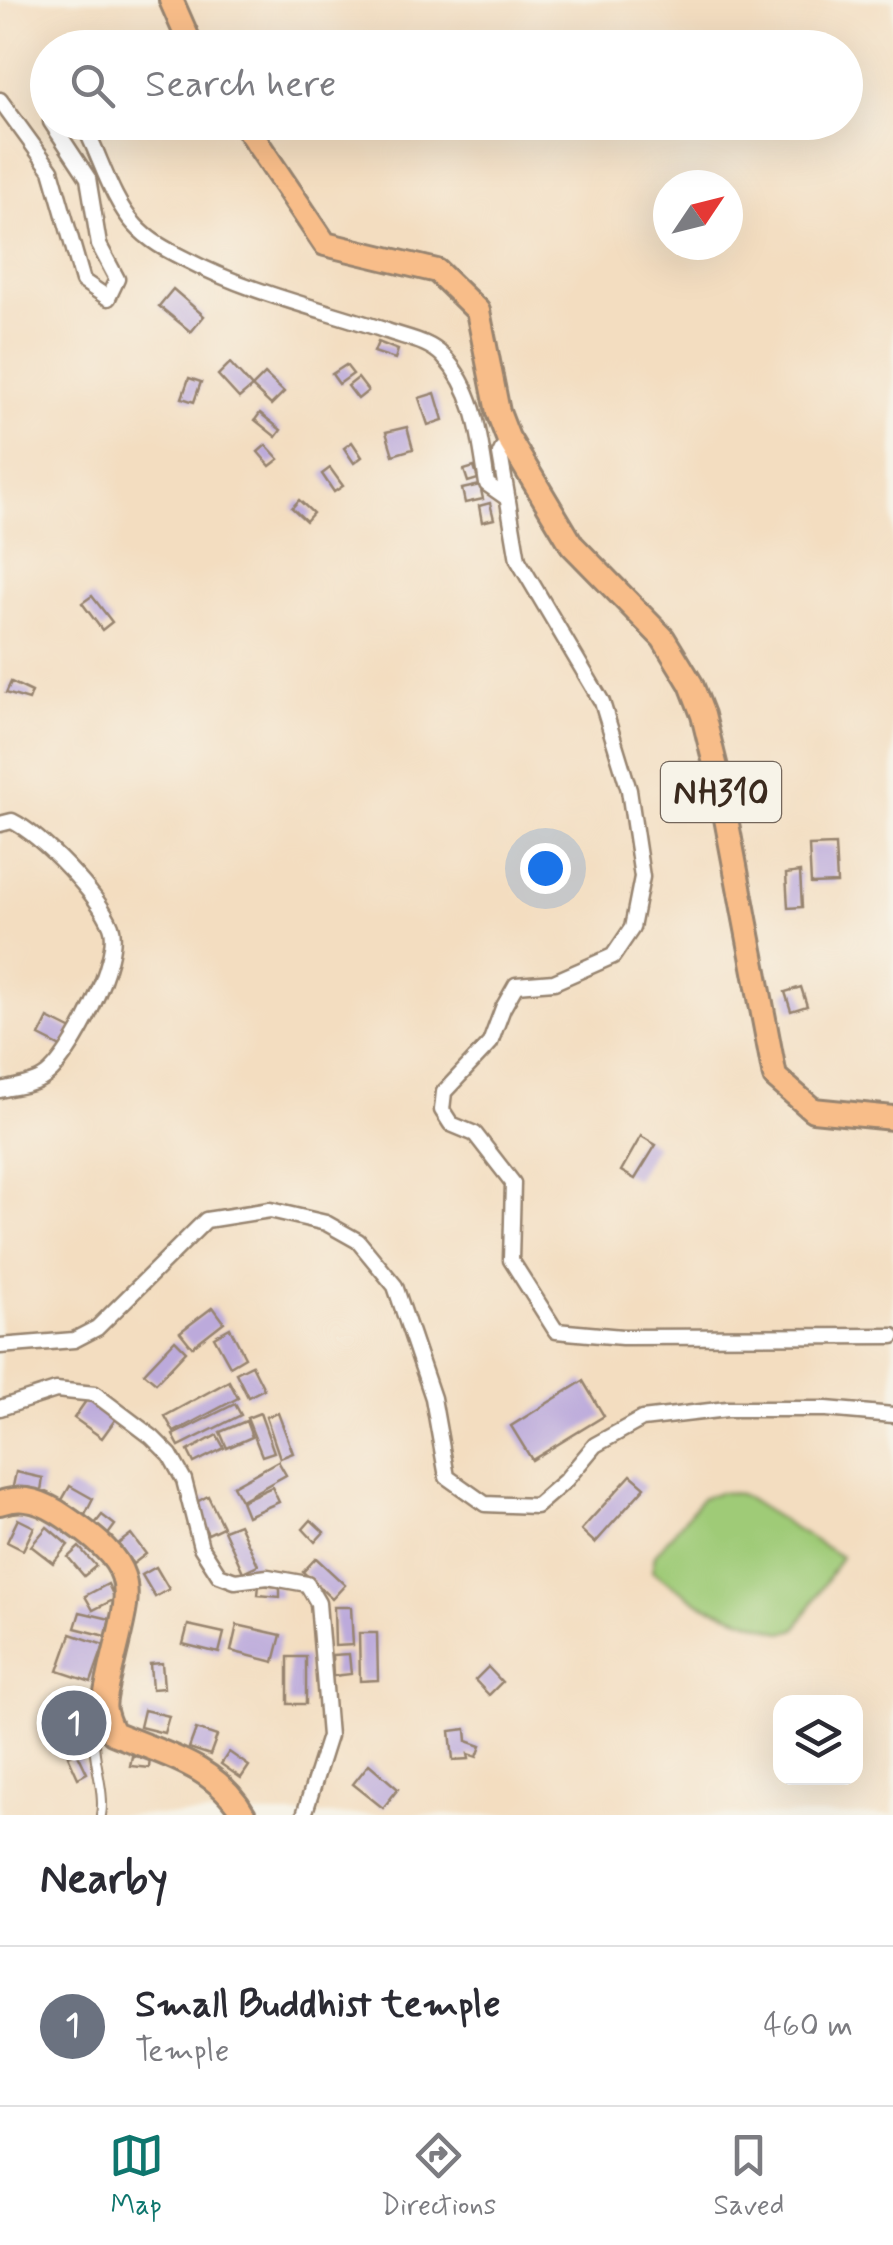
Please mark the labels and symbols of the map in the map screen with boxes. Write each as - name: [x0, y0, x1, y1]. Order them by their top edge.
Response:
- north arrow: [653, 170, 743, 260]
- road number: NH310: [661, 762, 781, 822]
- your location: [520, 843, 571, 894]
- pin: 1: [42, 1686, 106, 1760]

